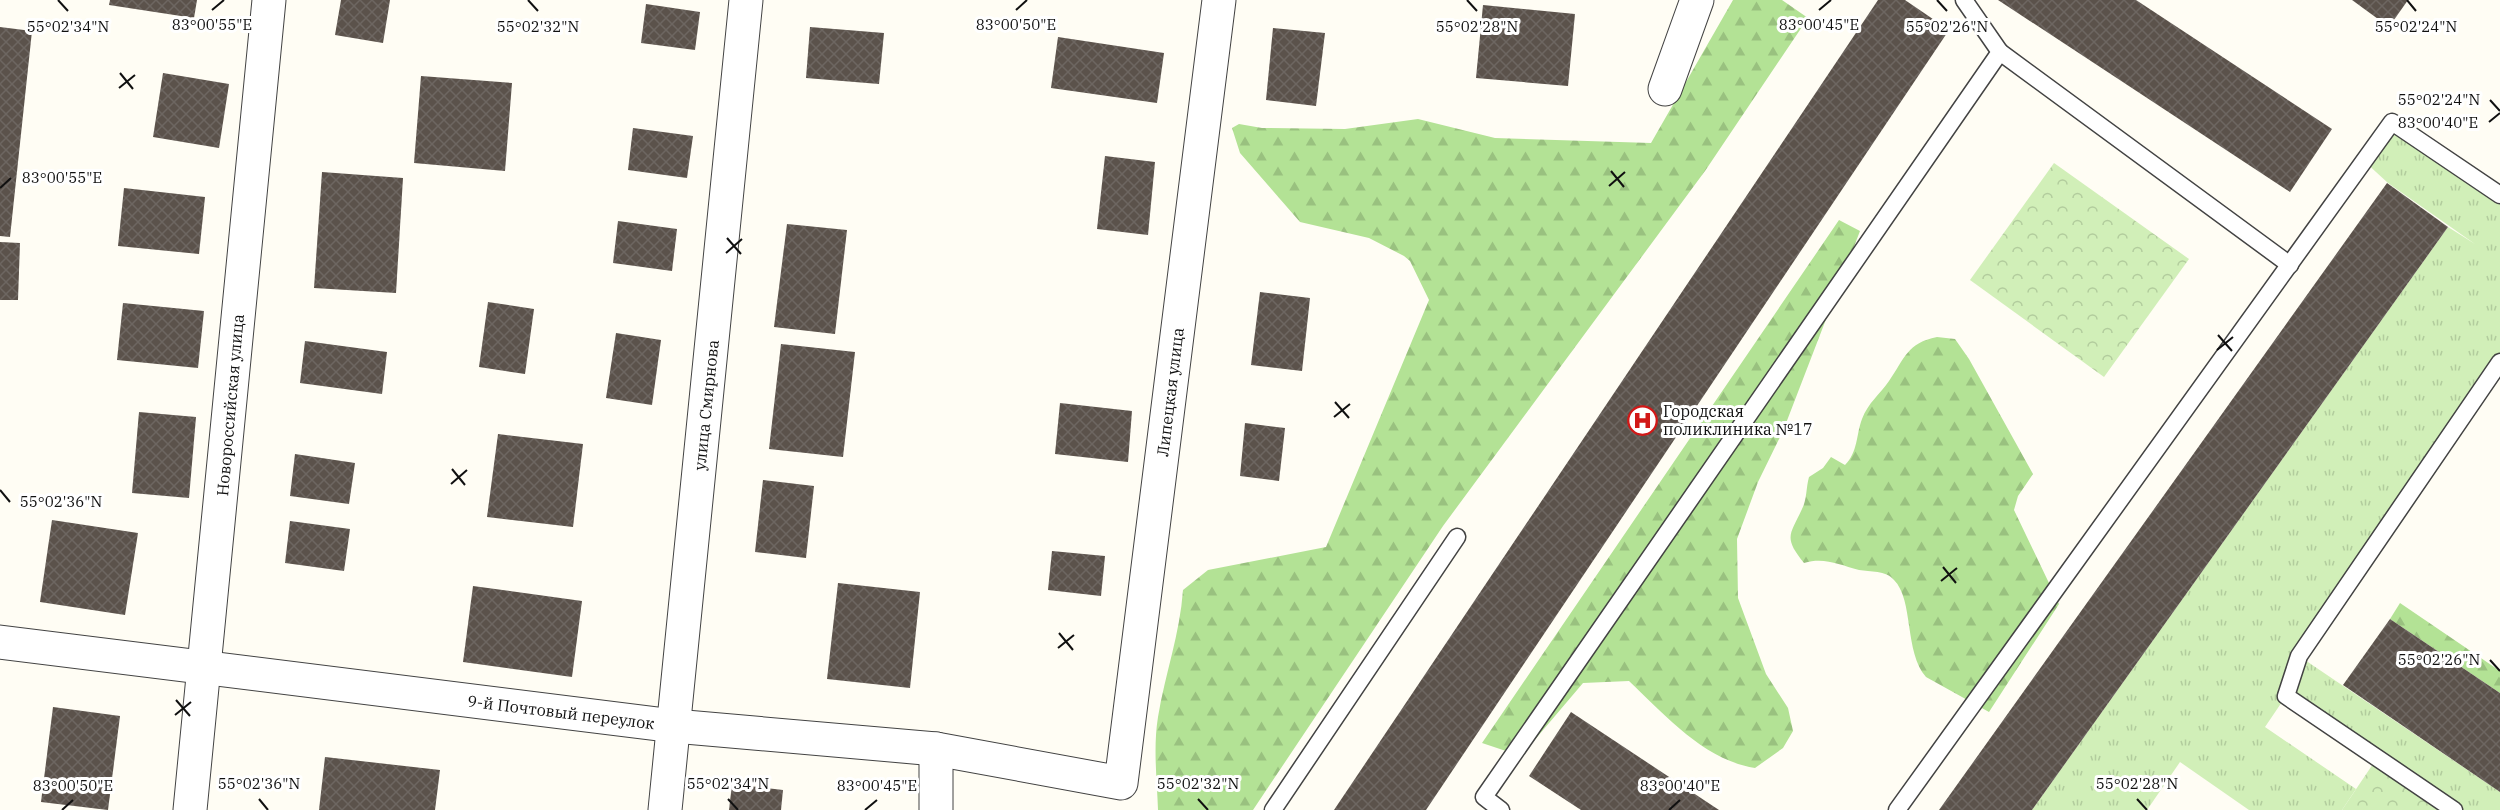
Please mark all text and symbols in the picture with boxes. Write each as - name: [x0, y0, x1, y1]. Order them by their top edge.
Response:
- text: 83°00'55"E: [172, 15, 252, 34]
- text: 83°00'50"E: [976, 15, 1056, 34]
- text: 83°00'45"E: [1779, 15, 1859, 34]
- text: 55°02'34"N: [27, 17, 109, 36]
- text: 55°02'32"N: [497, 17, 579, 36]
- text: 55°02'28"N: [1436, 17, 1518, 36]
- text: 55°02'26"N: [1906, 17, 1988, 36]
- text: 55°02'24"N: [2375, 17, 2457, 36]
- text: 55°02'24"N: [2398, 90, 2480, 109]
- text: 83°00'40"E: [2398, 113, 2478, 132]
- text: 83°00'55"E: [22, 168, 102, 187]
- street label: Новороссийская улица: [212, 313, 248, 497]
- street label: Липецкая улица: [1152, 326, 1188, 458]
- street label: улица Смирнова: [689, 338, 723, 471]
- place label: Городская поликлиника №17: [1663, 401, 1813, 439]
- hospital icon: Городская поликлиника №17: [1626, 404, 1658, 436]
- text: 55°02'36"N: [20, 492, 102, 511]
- text: 55°02'26"N: [2398, 650, 2480, 669]
- street label: 9-й Почтовый переулок: [466, 691, 656, 733]
- text: 55°02'36"N: [218, 774, 300, 793]
- text: 55°02'34"N: [687, 774, 769, 793]
- text: 55°02'32"N: [1157, 774, 1239, 793]
- text: 55°02'28"N: [2096, 774, 2178, 793]
- text: 83°00'50"E: [33, 776, 113, 795]
- text: 83°00'45"E: [837, 776, 917, 795]
- text: 83°00'40"E: [1640, 776, 1720, 795]

